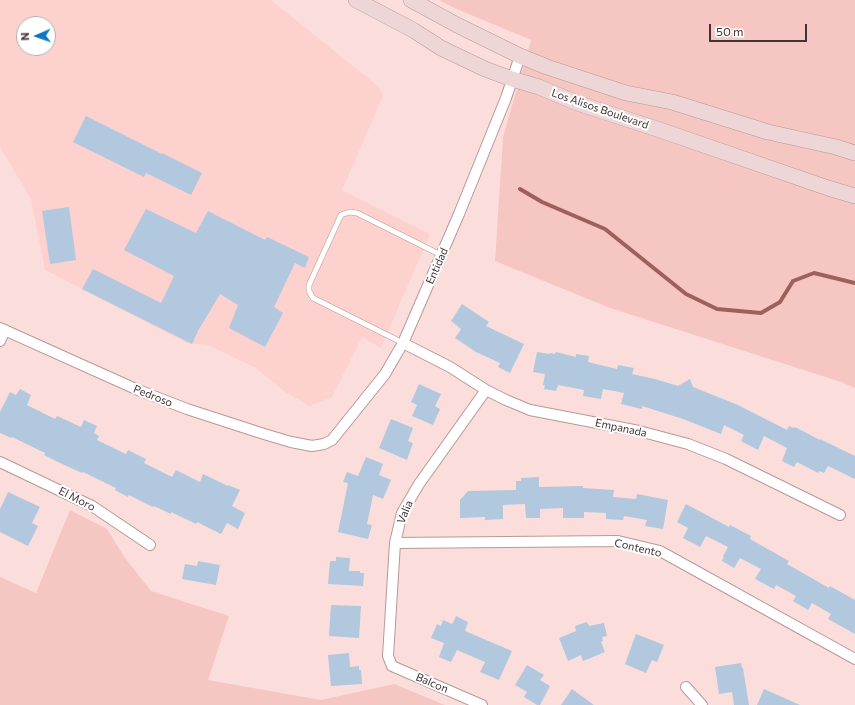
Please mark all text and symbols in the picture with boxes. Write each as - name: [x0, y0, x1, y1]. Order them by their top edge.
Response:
- north arrow: [16, 16, 56, 56]
- scale bar: [711, 16, 809, 42]
- text: 50 m: [716, 24, 744, 38]
- text: N: [18, 32, 31, 41]
- street label: Los Alisos Boulevard: [550, 86, 650, 132]
- street label: Entidad: [423, 246, 451, 286]
- street label: Pedroso: [131, 382, 175, 410]
- street label: Empanada: [594, 416, 648, 440]
- street label: El Moro: [57, 484, 97, 514]
- street label: Valia: [394, 498, 416, 526]
- street label: Contento: [613, 536, 663, 560]
- street label: Balcon: [414, 670, 450, 696]

